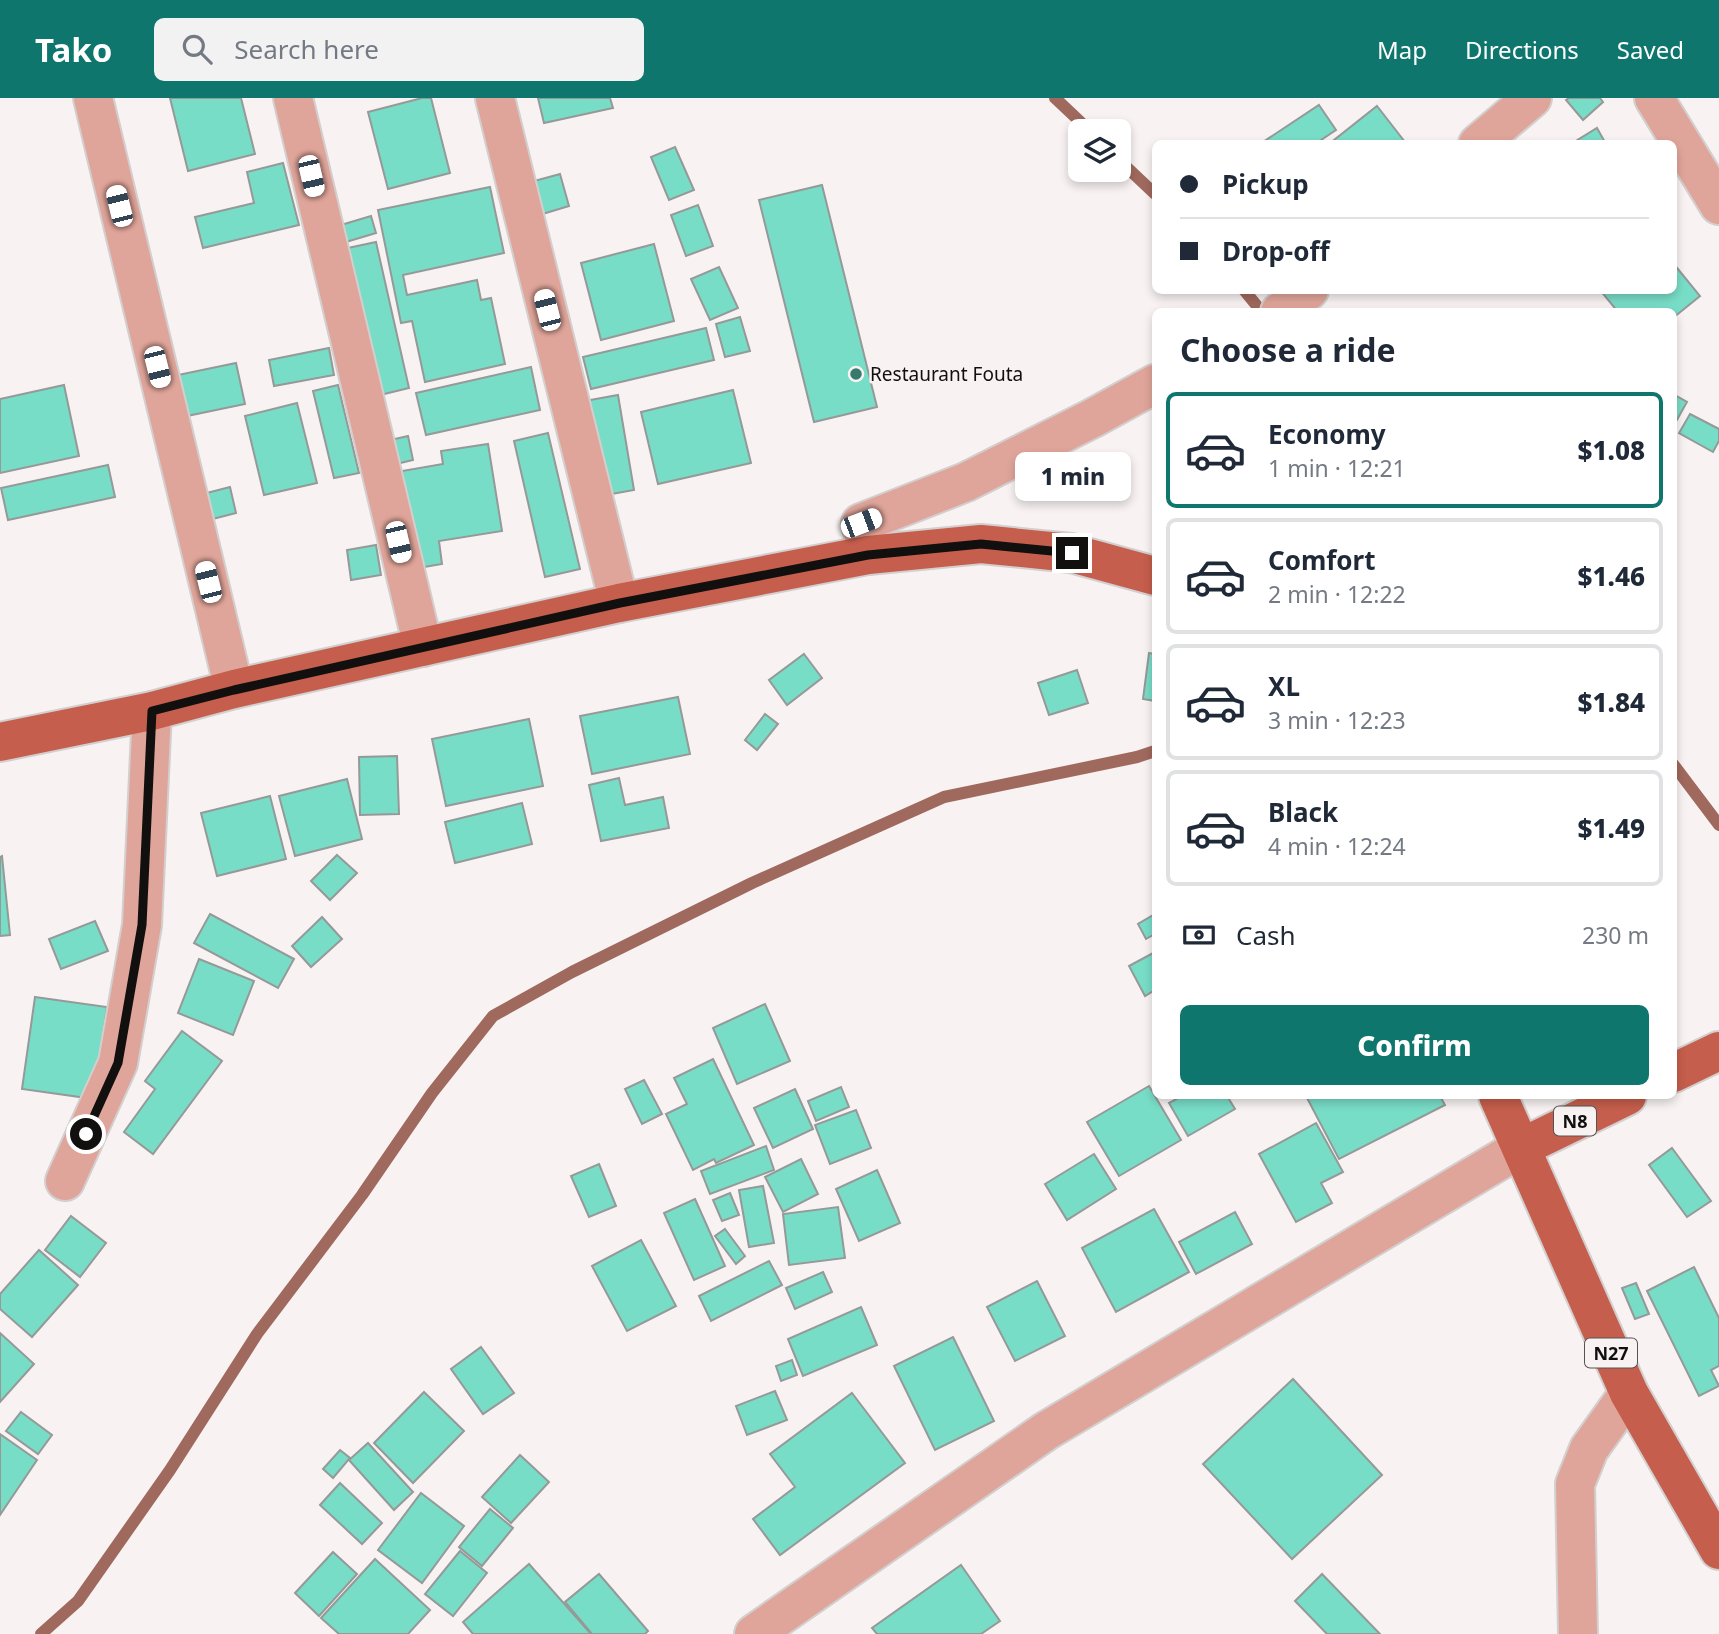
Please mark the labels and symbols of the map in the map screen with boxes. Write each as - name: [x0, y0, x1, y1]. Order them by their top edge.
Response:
- car: [297, 153, 326, 199]
- car: [104, 183, 135, 229]
- car: [532, 287, 563, 333]
- car: [142, 344, 173, 390]
- place label: Restaurant Fouta: [870, 361, 1023, 387]
- marker: Restaurant Fouta: [848, 366, 864, 382]
- callout: 1 min: [1014, 452, 1130, 500]
- car: [838, 506, 885, 540]
- car: [384, 519, 413, 565]
- route end: [1056, 537, 1088, 569]
- car: [193, 559, 224, 605]
- road number: N8: [1554, 1106, 1596, 1136]
- route start: [70, 1118, 102, 1150]
- road number: N27: [1585, 1338, 1637, 1368]

